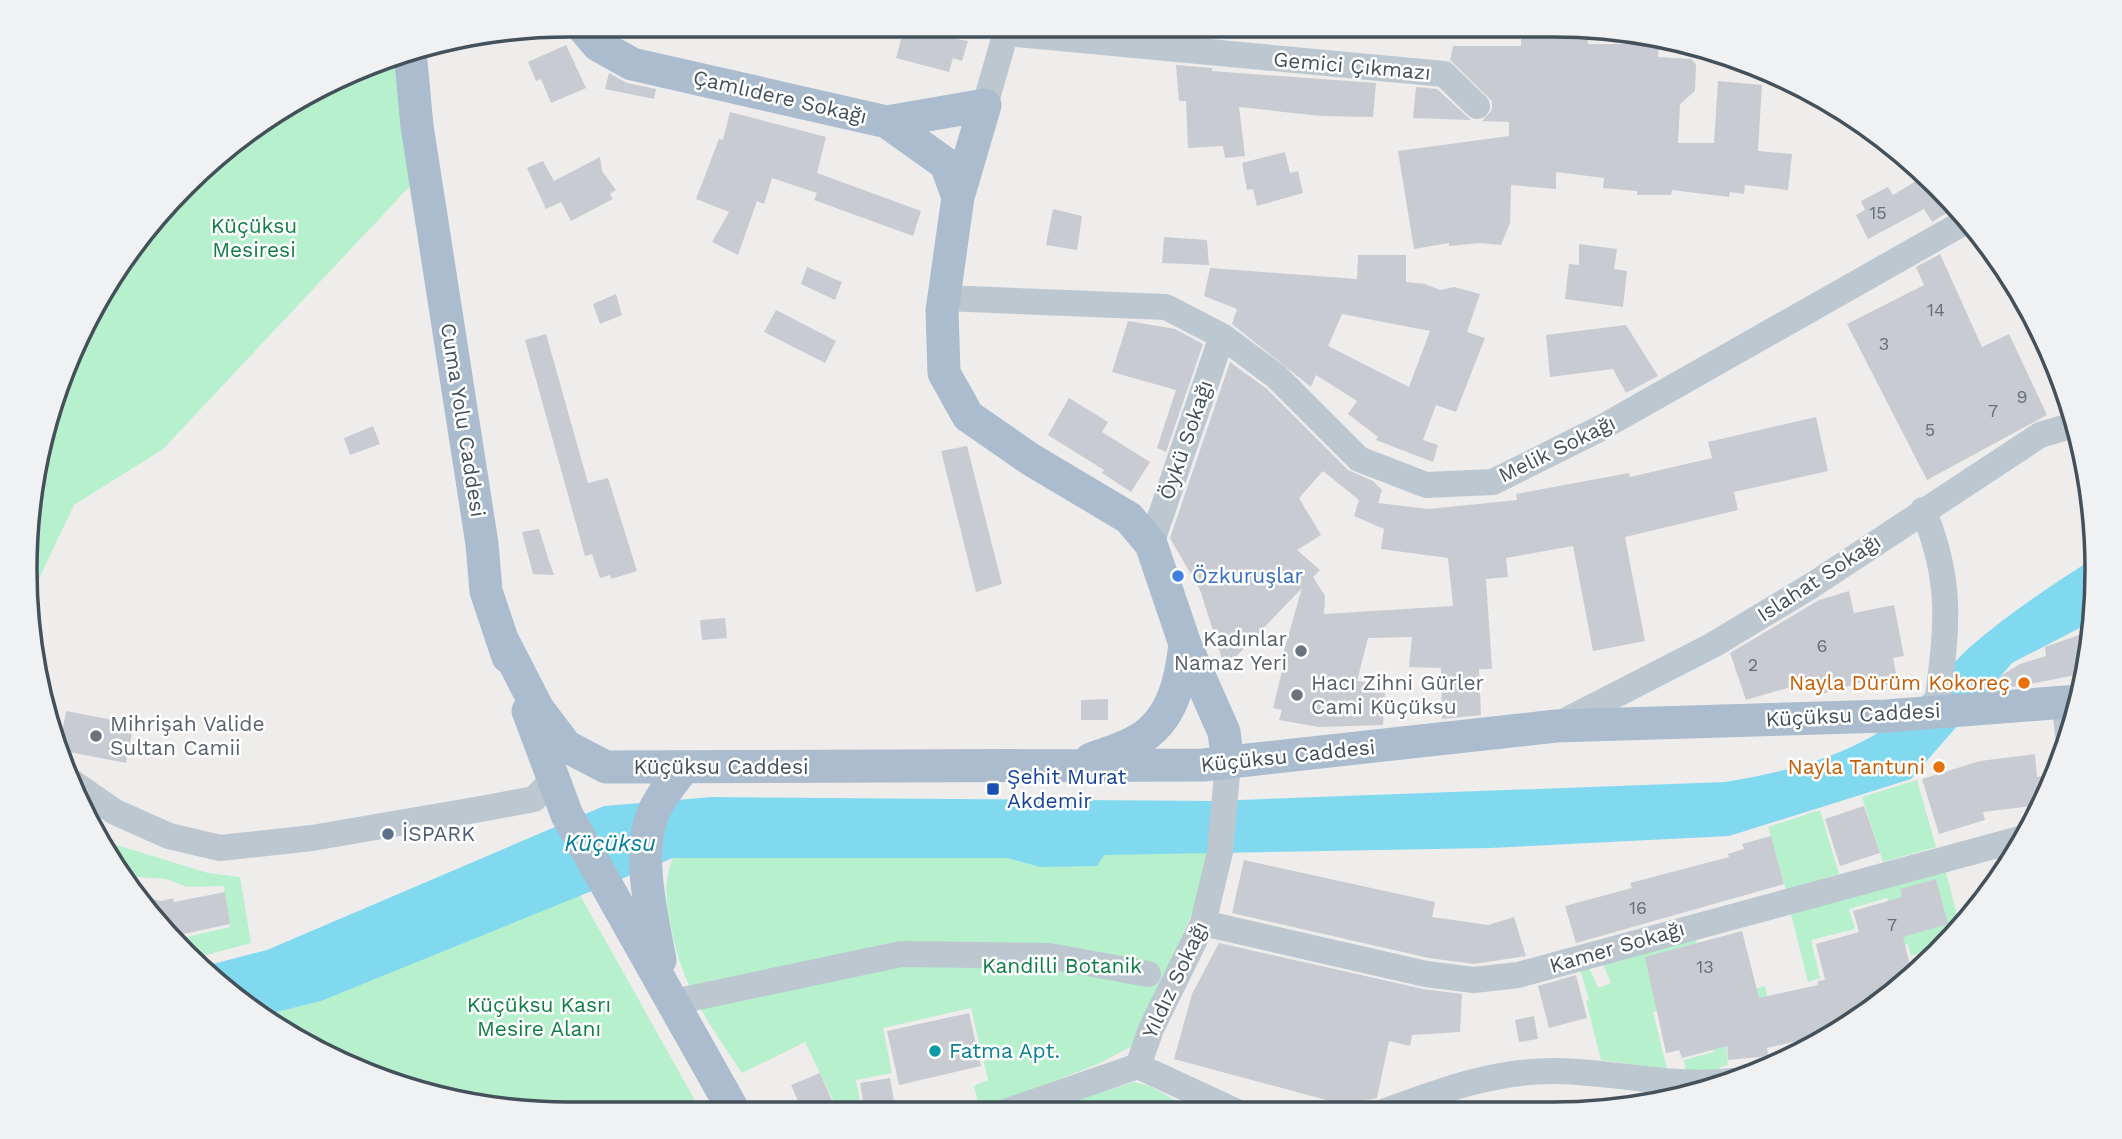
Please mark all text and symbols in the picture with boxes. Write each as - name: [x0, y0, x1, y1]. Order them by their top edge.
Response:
- street label: Gemici Çıkmazı: [1272, 46, 1432, 85]
- street label: Çamlıdere Sokağı: [691, 64, 869, 129]
- house number: 15: [1869, 202, 1887, 223]
- park label: Küçüksu Mesiresi: [211, 213, 297, 262]
- house number: 14: [1927, 299, 1945, 320]
- street label: Cuma Yolu Caddesi: [436, 321, 491, 519]
- house number: 3: [1879, 333, 1889, 354]
- street label: Öykü Sokağı: [1153, 377, 1218, 503]
- house number: 9: [2016, 386, 2028, 407]
- house number: 7: [1988, 400, 1998, 421]
- street label: Melik Sokağı: [1494, 409, 1619, 488]
- house number: 5: [1925, 419, 1935, 440]
- street label: Islahat Sokağı: [1752, 528, 1885, 627]
- place label: Özkuruşlar: [1192, 563, 1304, 588]
- marker: Özkuruşlar: [1170, 568, 1186, 584]
- place label: Kadınlar Namaz Yeri: [1174, 626, 1287, 675]
- house number: 6: [1817, 635, 1827, 656]
- marker: Kadınlar Namaz Yeri: [1293, 643, 1309, 659]
- house number: 2: [1748, 654, 1758, 675]
- place label: Hacı Zihni Gürler Cami Küçüksu: [1311, 670, 1485, 719]
- place label: Nayla Dürüm Kokoreç: [1789, 670, 2010, 695]
- marker: Nayla Dürüm Kokoreç: [2016, 675, 2032, 691]
- marker: Hacı Zihni Gürler Cami Küçüksu: [1289, 687, 1305, 703]
- street label: Küçüksu Caddesi: [1765, 697, 1941, 732]
- place label: Mihrişah Valide Sultan Camii: [110, 711, 265, 760]
- marker: Mihrişah Valide Sultan Camii: [88, 728, 104, 744]
- street label: Küçüksu Caddesi: [1200, 734, 1376, 777]
- street label: Küçüksu Caddesi: [633, 754, 809, 779]
- place label: Nayla Tantuni: [1788, 754, 1925, 779]
- marker: Nayla Tantuni: [1931, 759, 1947, 775]
- place label: Şehit Murat Akdemir: [1007, 764, 1127, 813]
- marker: Şehit Murat Akdemir: [985, 781, 1001, 797]
- place label: İSPARK: [402, 821, 475, 846]
- marker: İSPARK: [380, 826, 396, 842]
- water label: Küçüksu: [564, 830, 656, 857]
- house number: 16: [1629, 897, 1647, 918]
- house number: 7: [1887, 914, 1897, 935]
- street label: Kamer Sokağı: [1547, 915, 1687, 978]
- street label: Yıldız Sokağı: [1137, 917, 1213, 1042]
- park label: Kandilli Botanik: [982, 953, 1142, 978]
- house number: 13: [1696, 956, 1714, 977]
- park label: Küçüksu Kasrı Mesire Alanı: [467, 992, 611, 1041]
- place label: Fatma Apt.: [949, 1038, 1060, 1063]
- marker: Fatma Apt.: [927, 1043, 943, 1059]

